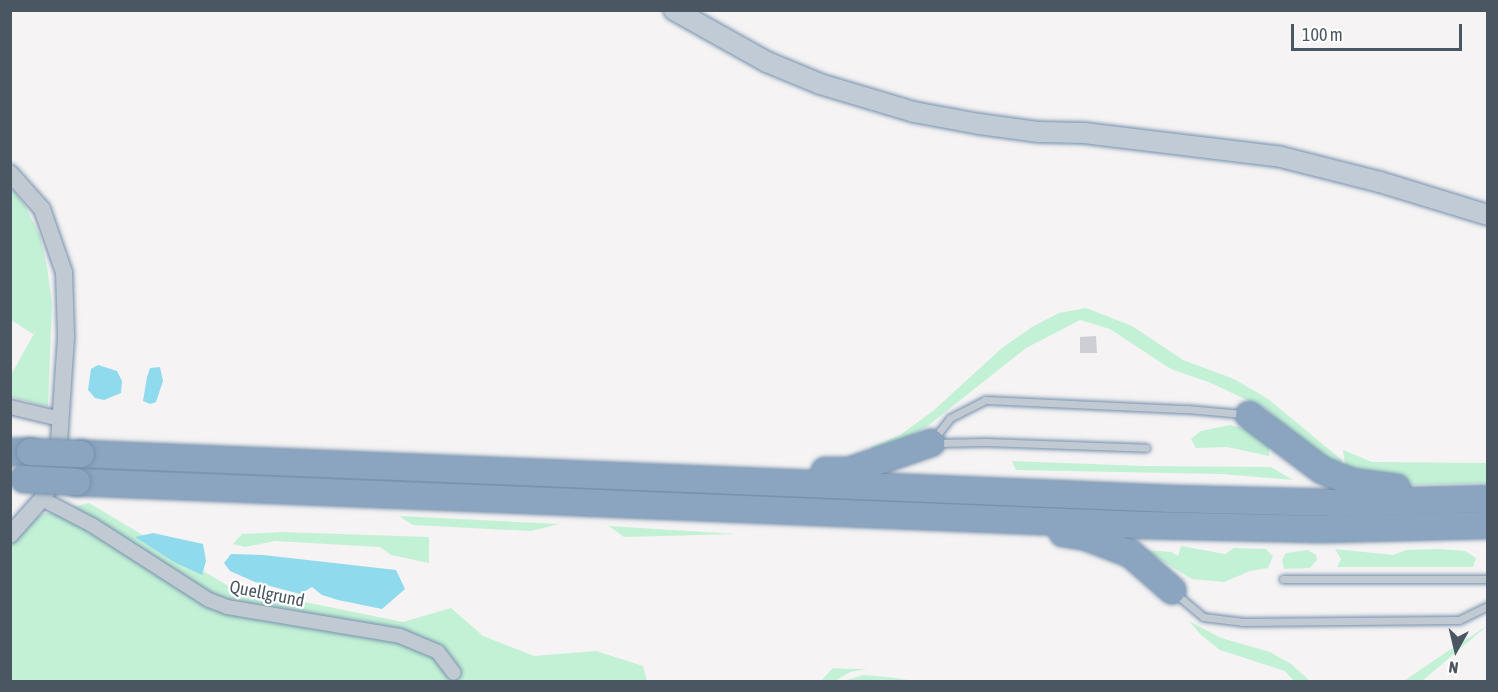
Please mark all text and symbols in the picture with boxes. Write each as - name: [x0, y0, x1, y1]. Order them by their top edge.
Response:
- scale bar: [1294, 12, 1465, 50]
- text: 100 m: [1302, 24, 1343, 45]
- street label: Quellgrund: [228, 576, 306, 612]
- north arrow: [1426, 620, 1486, 680]
- text: N: [1448, 658, 1459, 677]

